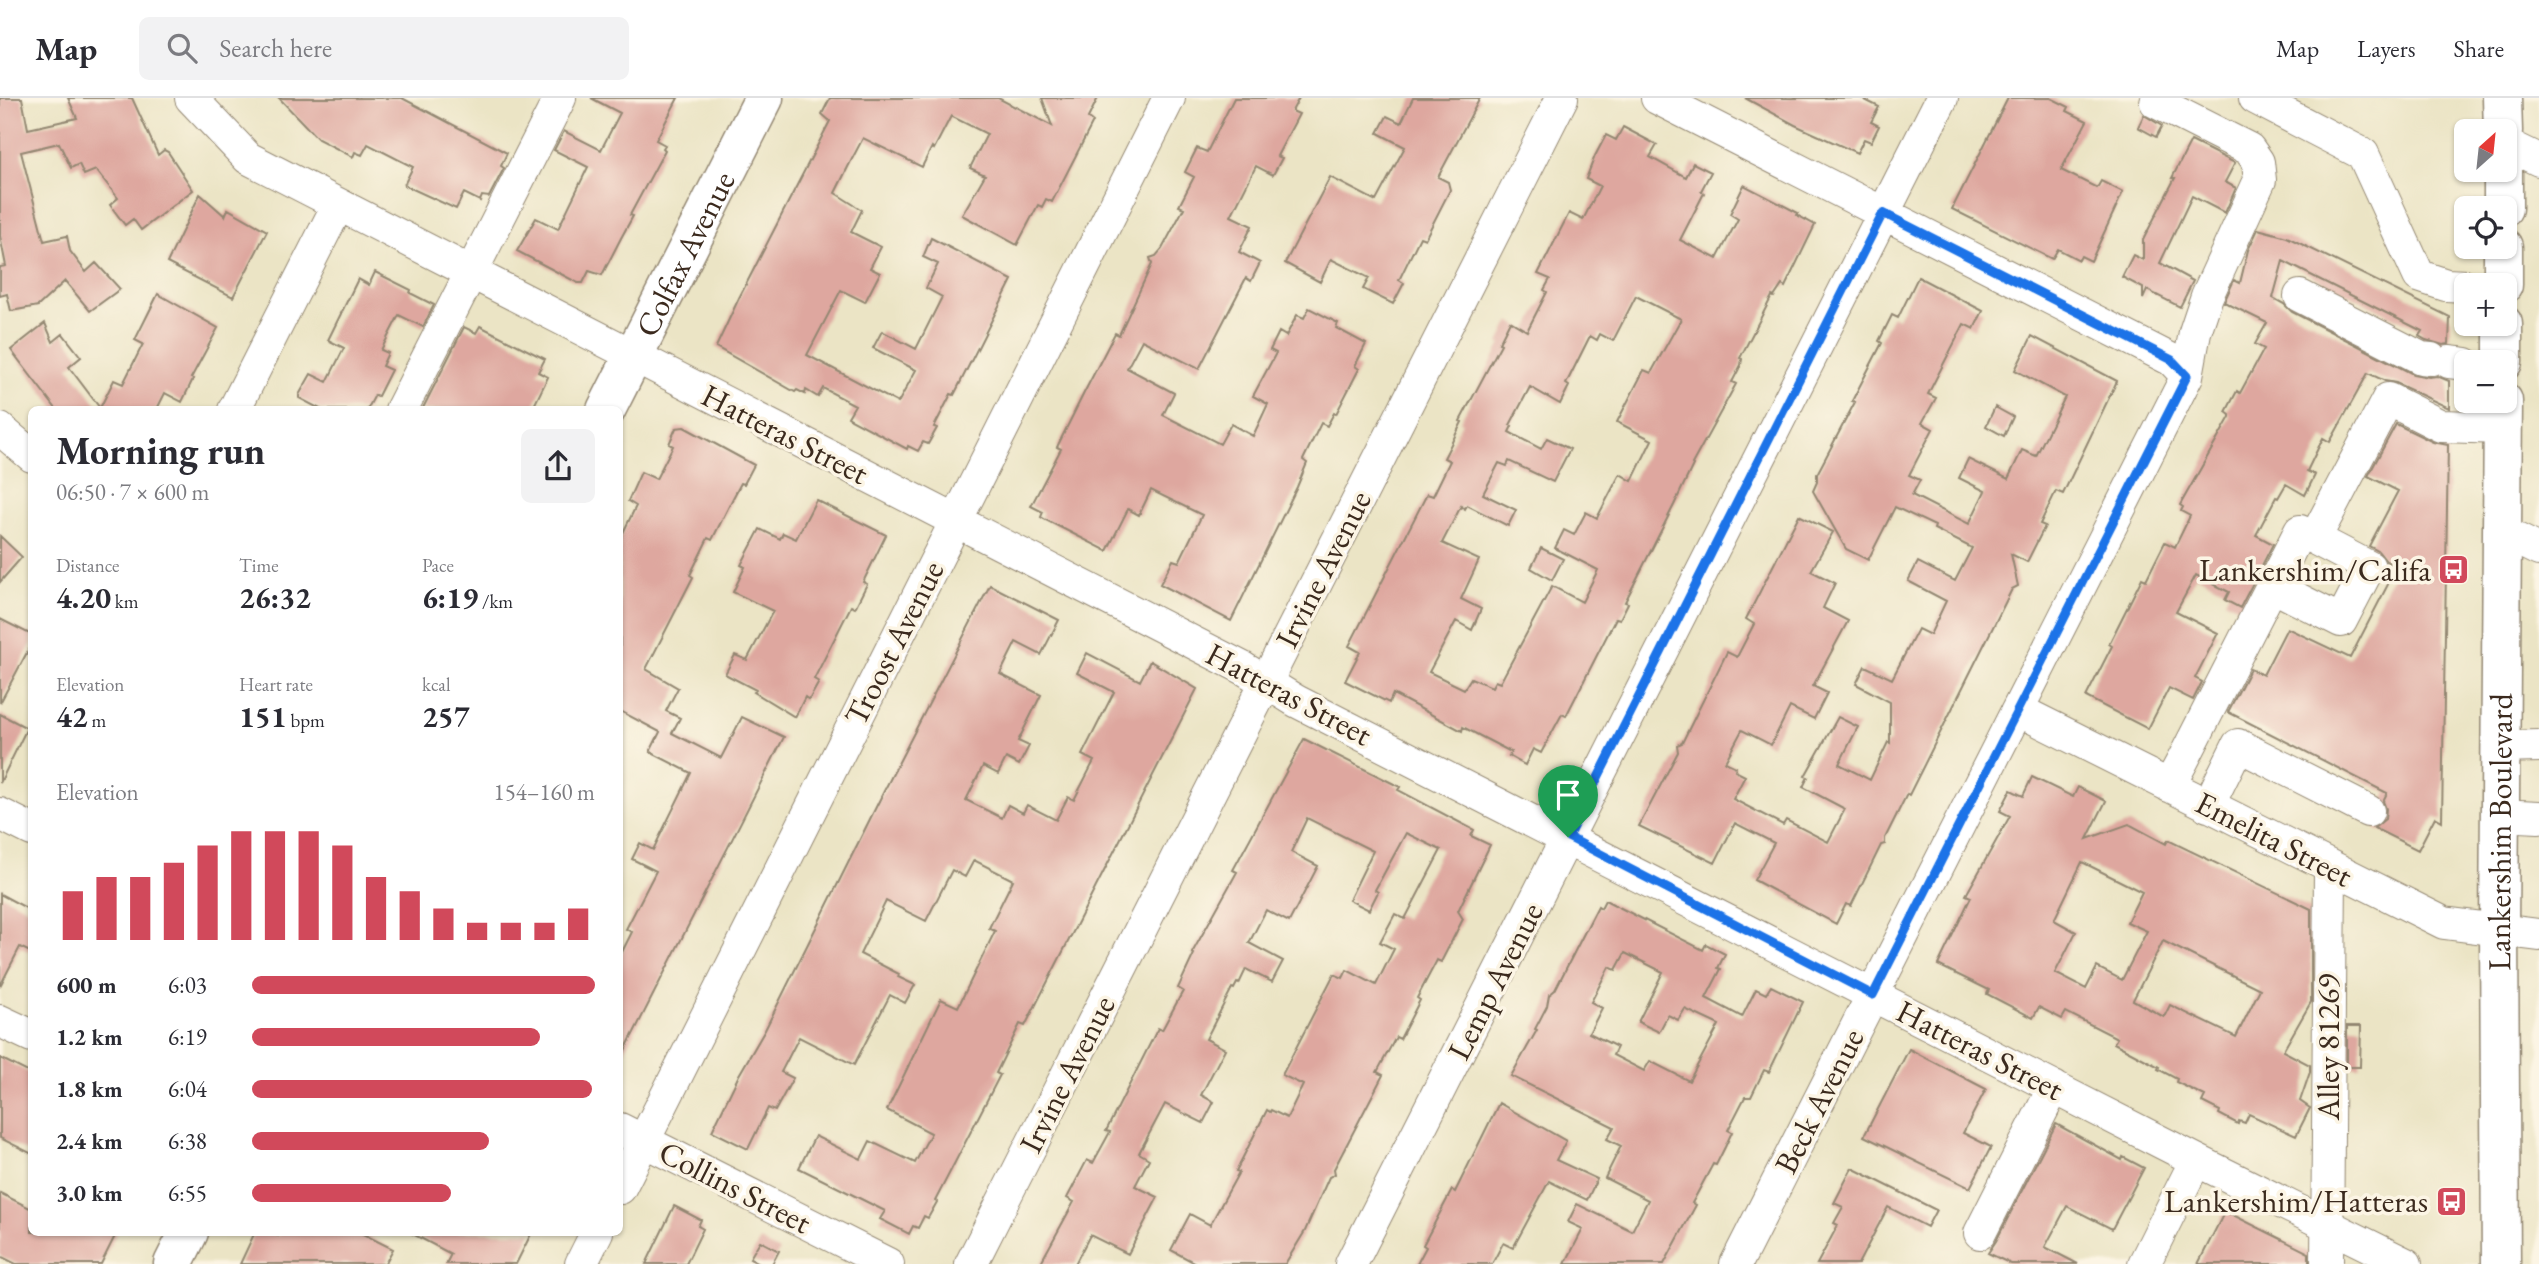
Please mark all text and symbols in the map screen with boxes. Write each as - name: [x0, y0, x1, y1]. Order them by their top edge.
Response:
- search box: [139, 17, 629, 80]
- text: Map: [35, 27, 97, 70]
- icon: search: [163, 29, 201, 67]
- text: Search here: [219, 31, 332, 65]
- text: Map: [2276, 33, 2319, 64]
- text: Layers: [2357, 33, 2416, 64]
- text: Share: [2454, 33, 2504, 64]
- north arrow: [2454, 119, 2516, 182]
- map controls: [2454, 119, 2517, 413]
- street label: Colfax Avenue: [626, 164, 744, 344]
- button: locate: [2454, 196, 2517, 259]
- button: +: [2454, 273, 2517, 336]
- button: −: [2454, 350, 2517, 413]
- street label: Hatteras Street: [694, 374, 876, 494]
- text: Morning run: [56, 426, 265, 475]
- button: share: [521, 429, 595, 503]
- text: 06:50 · 7 × 600 m: [56, 477, 209, 507]
- street label: Irvine Avenue: [1265, 483, 1381, 655]
- place label: Lankershim/Califa: [2199, 549, 2431, 591]
- text: Distance: [56, 553, 119, 578]
- text: Time: [239, 553, 279, 578]
- text: Pace: [422, 553, 454, 578]
- bus stop icon: Lankershim/Califa: [2437, 553, 2471, 587]
- street label: Troost Avenue: [835, 554, 953, 732]
- text: 4.20: [56, 578, 111, 617]
- text: 26:32: [239, 578, 311, 617]
- text: 6:19: [422, 578, 478, 617]
- text: km: [111, 589, 139, 614]
- text: /km: [478, 589, 513, 614]
- street label: Hatteras Street: [1199, 633, 1379, 755]
- text: Elevation: [56, 672, 124, 697]
- text: Heart rate: [239, 672, 313, 697]
- text: kcal: [422, 672, 451, 697]
- street label: Lankershim Boulevard: [2478, 692, 2522, 971]
- text: 42: [56, 697, 88, 736]
- text: 151: [239, 697, 287, 736]
- text: 257: [422, 697, 470, 736]
- text: m: [88, 708, 106, 733]
- text: bpm: [287, 708, 325, 733]
- pin: [1538, 765, 1598, 837]
- icon: arrive: [1549, 776, 1587, 814]
- text: Elevation: [56, 777, 139, 807]
- text: 154–160 m: [494, 777, 595, 807]
- street label: Emelita Street: [2189, 782, 2359, 896]
- street label: Lemp Avenue: [1437, 895, 1553, 1067]
- text: 600 m: [56, 970, 117, 1000]
- text: 6:03: [168, 970, 207, 1000]
- street label: Alley 81269: [2307, 973, 2349, 1122]
- street label: Irvine Avenue: [1009, 988, 1125, 1160]
- street label: Hatteras Street: [1889, 990, 2071, 1110]
- street label: Beck Avenue: [1765, 1021, 1873, 1181]
- text: 1.2 km: [56, 1022, 123, 1052]
- text: 6:19: [168, 1022, 207, 1052]
- text: 1.8 km: [56, 1074, 123, 1104]
- text: 6:04: [168, 1074, 207, 1104]
- text: 2.4 km: [56, 1126, 123, 1156]
- text: 6:38: [168, 1126, 207, 1156]
- street label: Collins Street: [652, 1131, 818, 1243]
- text: 3.0 km: [56, 1178, 123, 1208]
- text: 6:55: [168, 1178, 207, 1208]
- place label: Lankershim/Hatteras: [2164, 1180, 2428, 1222]
- bus stop icon: Lankershim/Hatteras: [2434, 1184, 2468, 1218]

